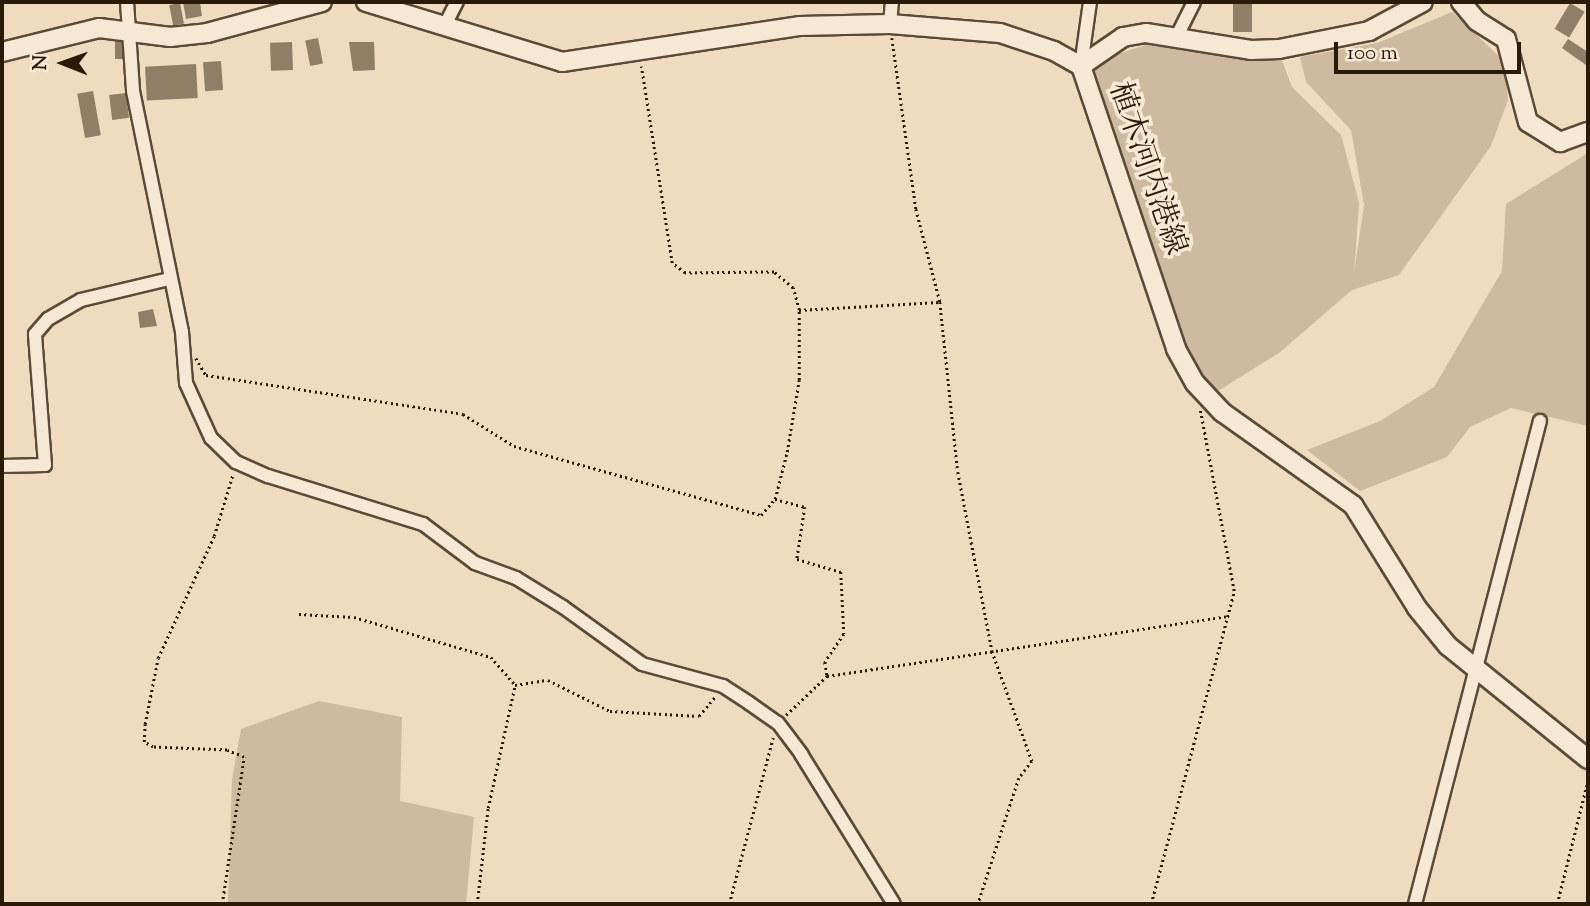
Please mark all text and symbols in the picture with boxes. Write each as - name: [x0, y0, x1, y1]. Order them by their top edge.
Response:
- north arrow: [28, 28, 98, 98]
- scale bar: [1338, 28, 1525, 72]
- text: 100 m: [1347, 39, 1398, 69]
- text: N: [28, 55, 55, 70]
- street label: 植木河内港線: [1100, 78, 1192, 260]

